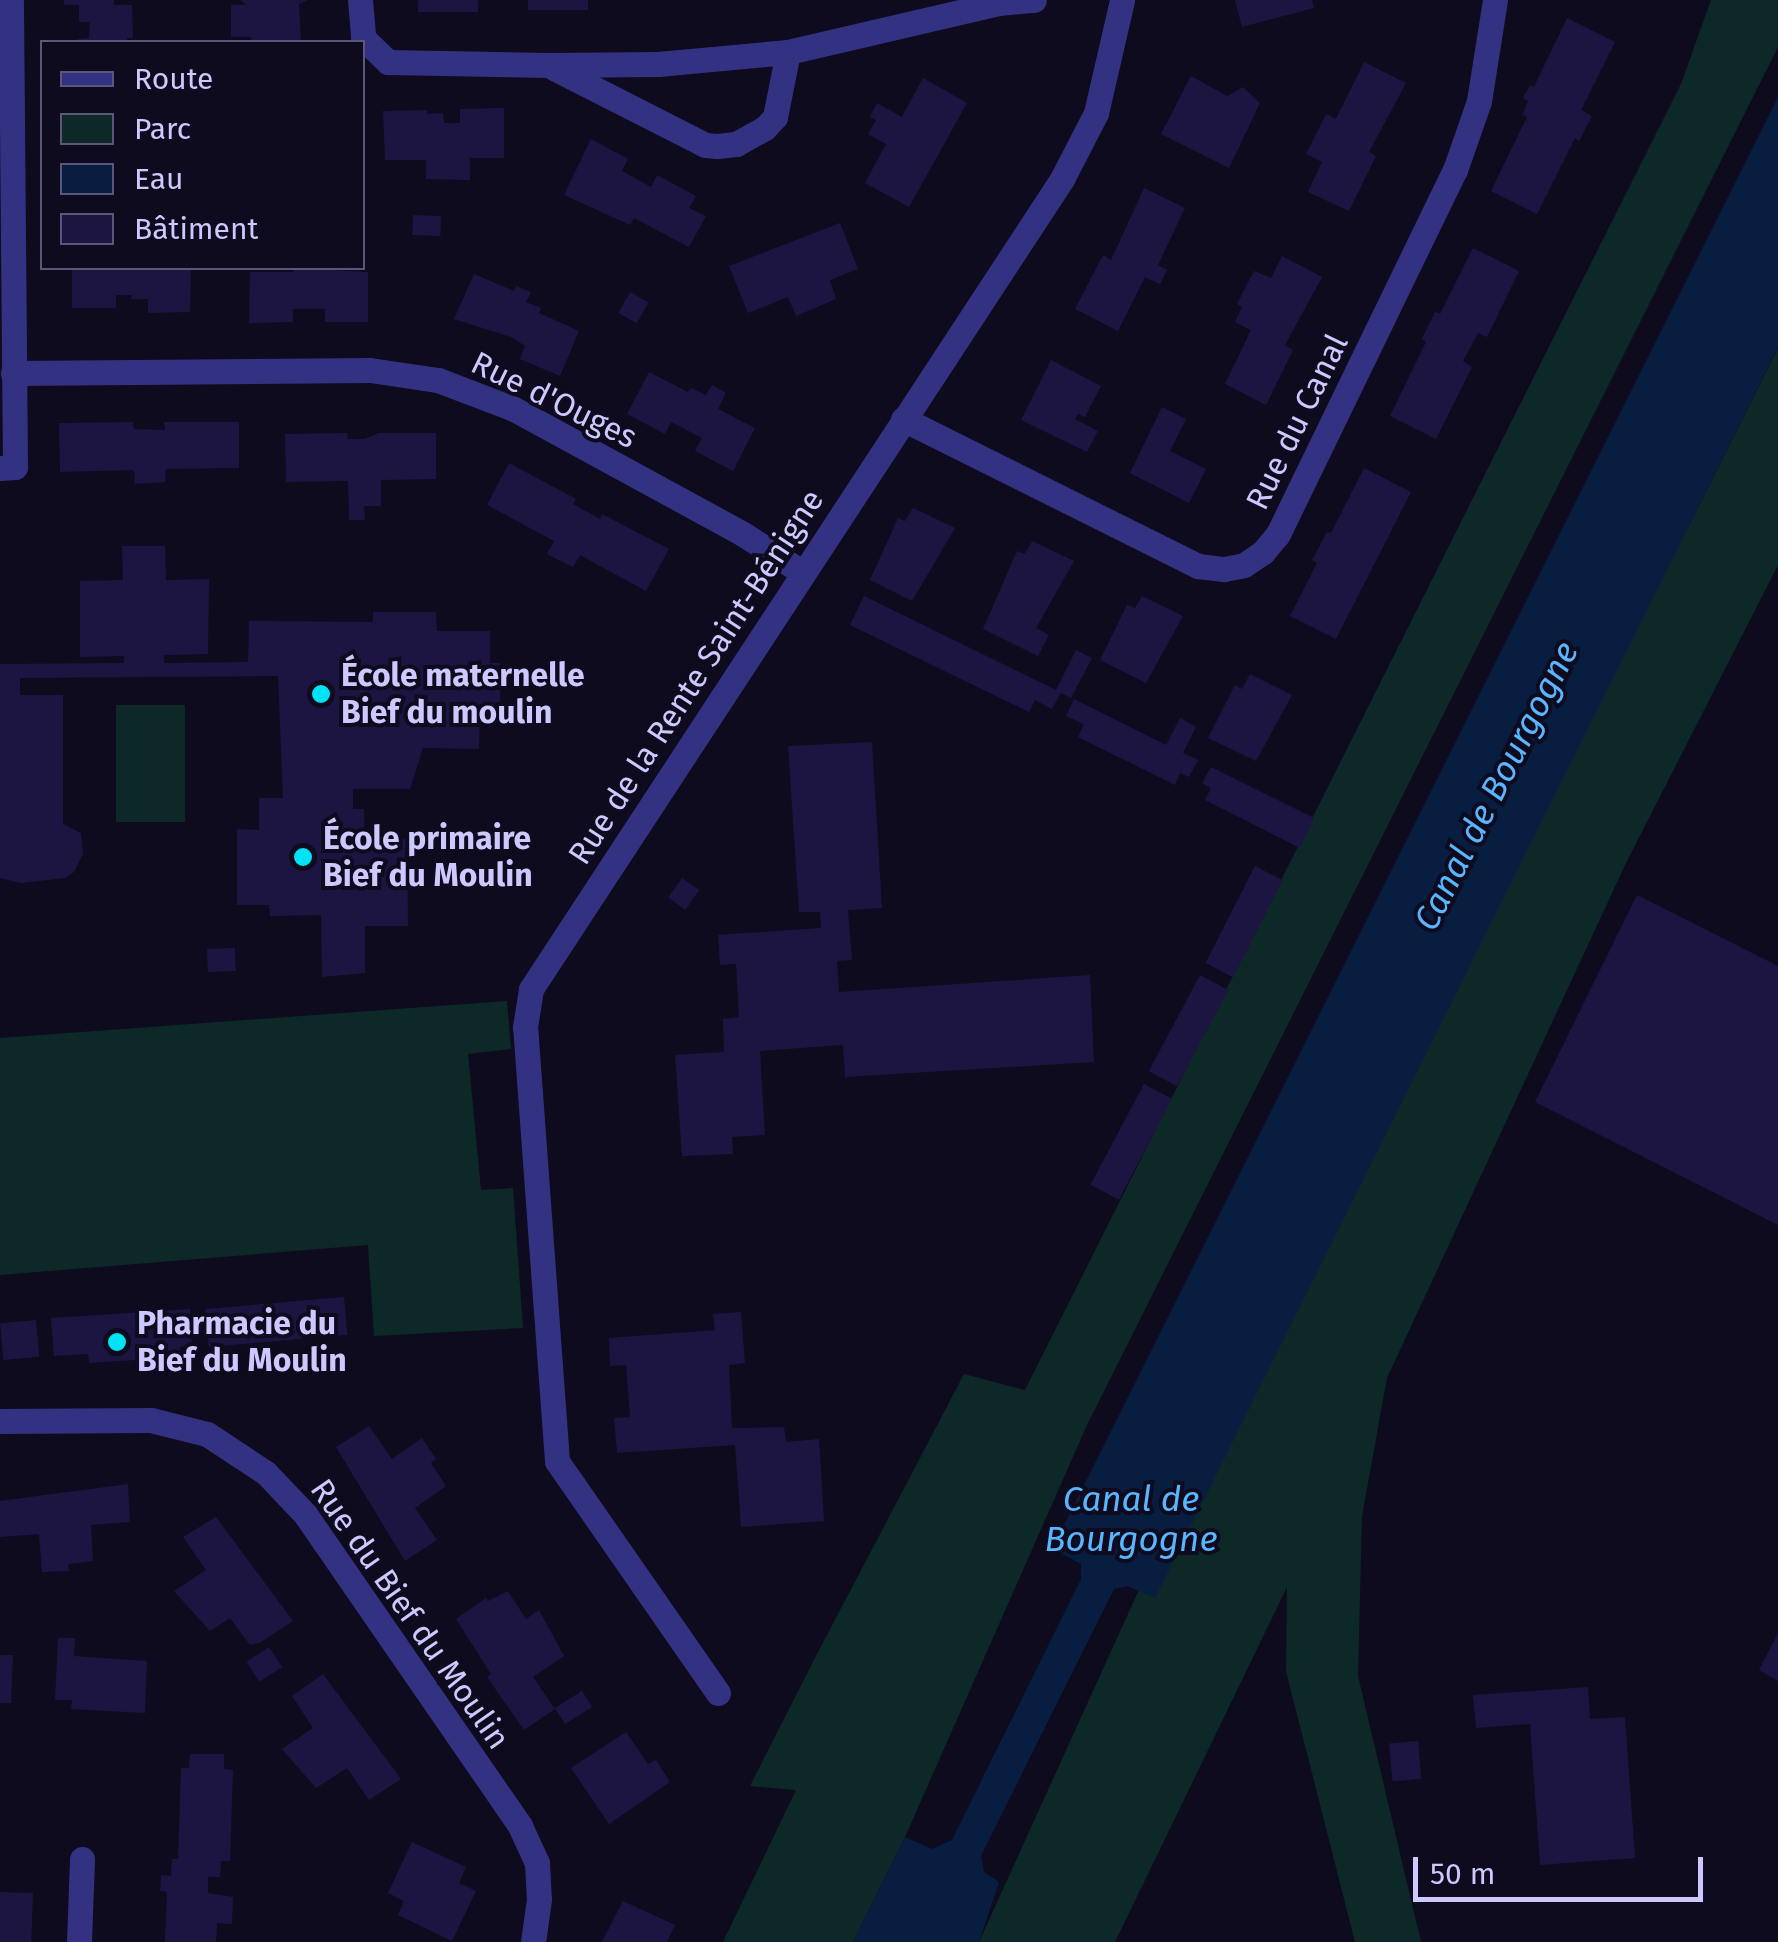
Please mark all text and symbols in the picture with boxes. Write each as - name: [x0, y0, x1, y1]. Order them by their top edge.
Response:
- legend: [40, 40, 365, 270]
- text: Route: [134, 61, 213, 97]
- text: Parc: [134, 111, 191, 147]
- text: Eau: [134, 161, 183, 197]
- text: Bâtiment: [134, 211, 258, 247]
- street label: Rue du Canal: [1238, 328, 1356, 516]
- street label: Rue d'Ouges: [465, 343, 643, 457]
- street label: Rue de la Rente Saint-Bénigne: [560, 482, 832, 872]
- water label: Canal de Bourgogne: [1405, 634, 1587, 938]
- place label: École maternelle Bief du moulin: [341, 657, 585, 732]
- marker: École maternelle Bief du moulin: [310, 683, 332, 705]
- place label: École primaire Bief du Moulin: [323, 820, 533, 895]
- marker: École primaire Bief du Moulin: [292, 846, 314, 868]
- place label: Pharmacie du Bief du Moulin: [137, 1305, 347, 1380]
- marker: Pharmacie du Bief du Moulin: [106, 1331, 128, 1353]
- street label: Rue du Bief du Moulin: [302, 1472, 518, 1756]
- water label: Canal de Bourgogne: [1045, 1478, 1217, 1560]
- scale bar: [1418, 1837, 1708, 1899]
- text: 50 m: [1430, 1856, 1495, 1892]

